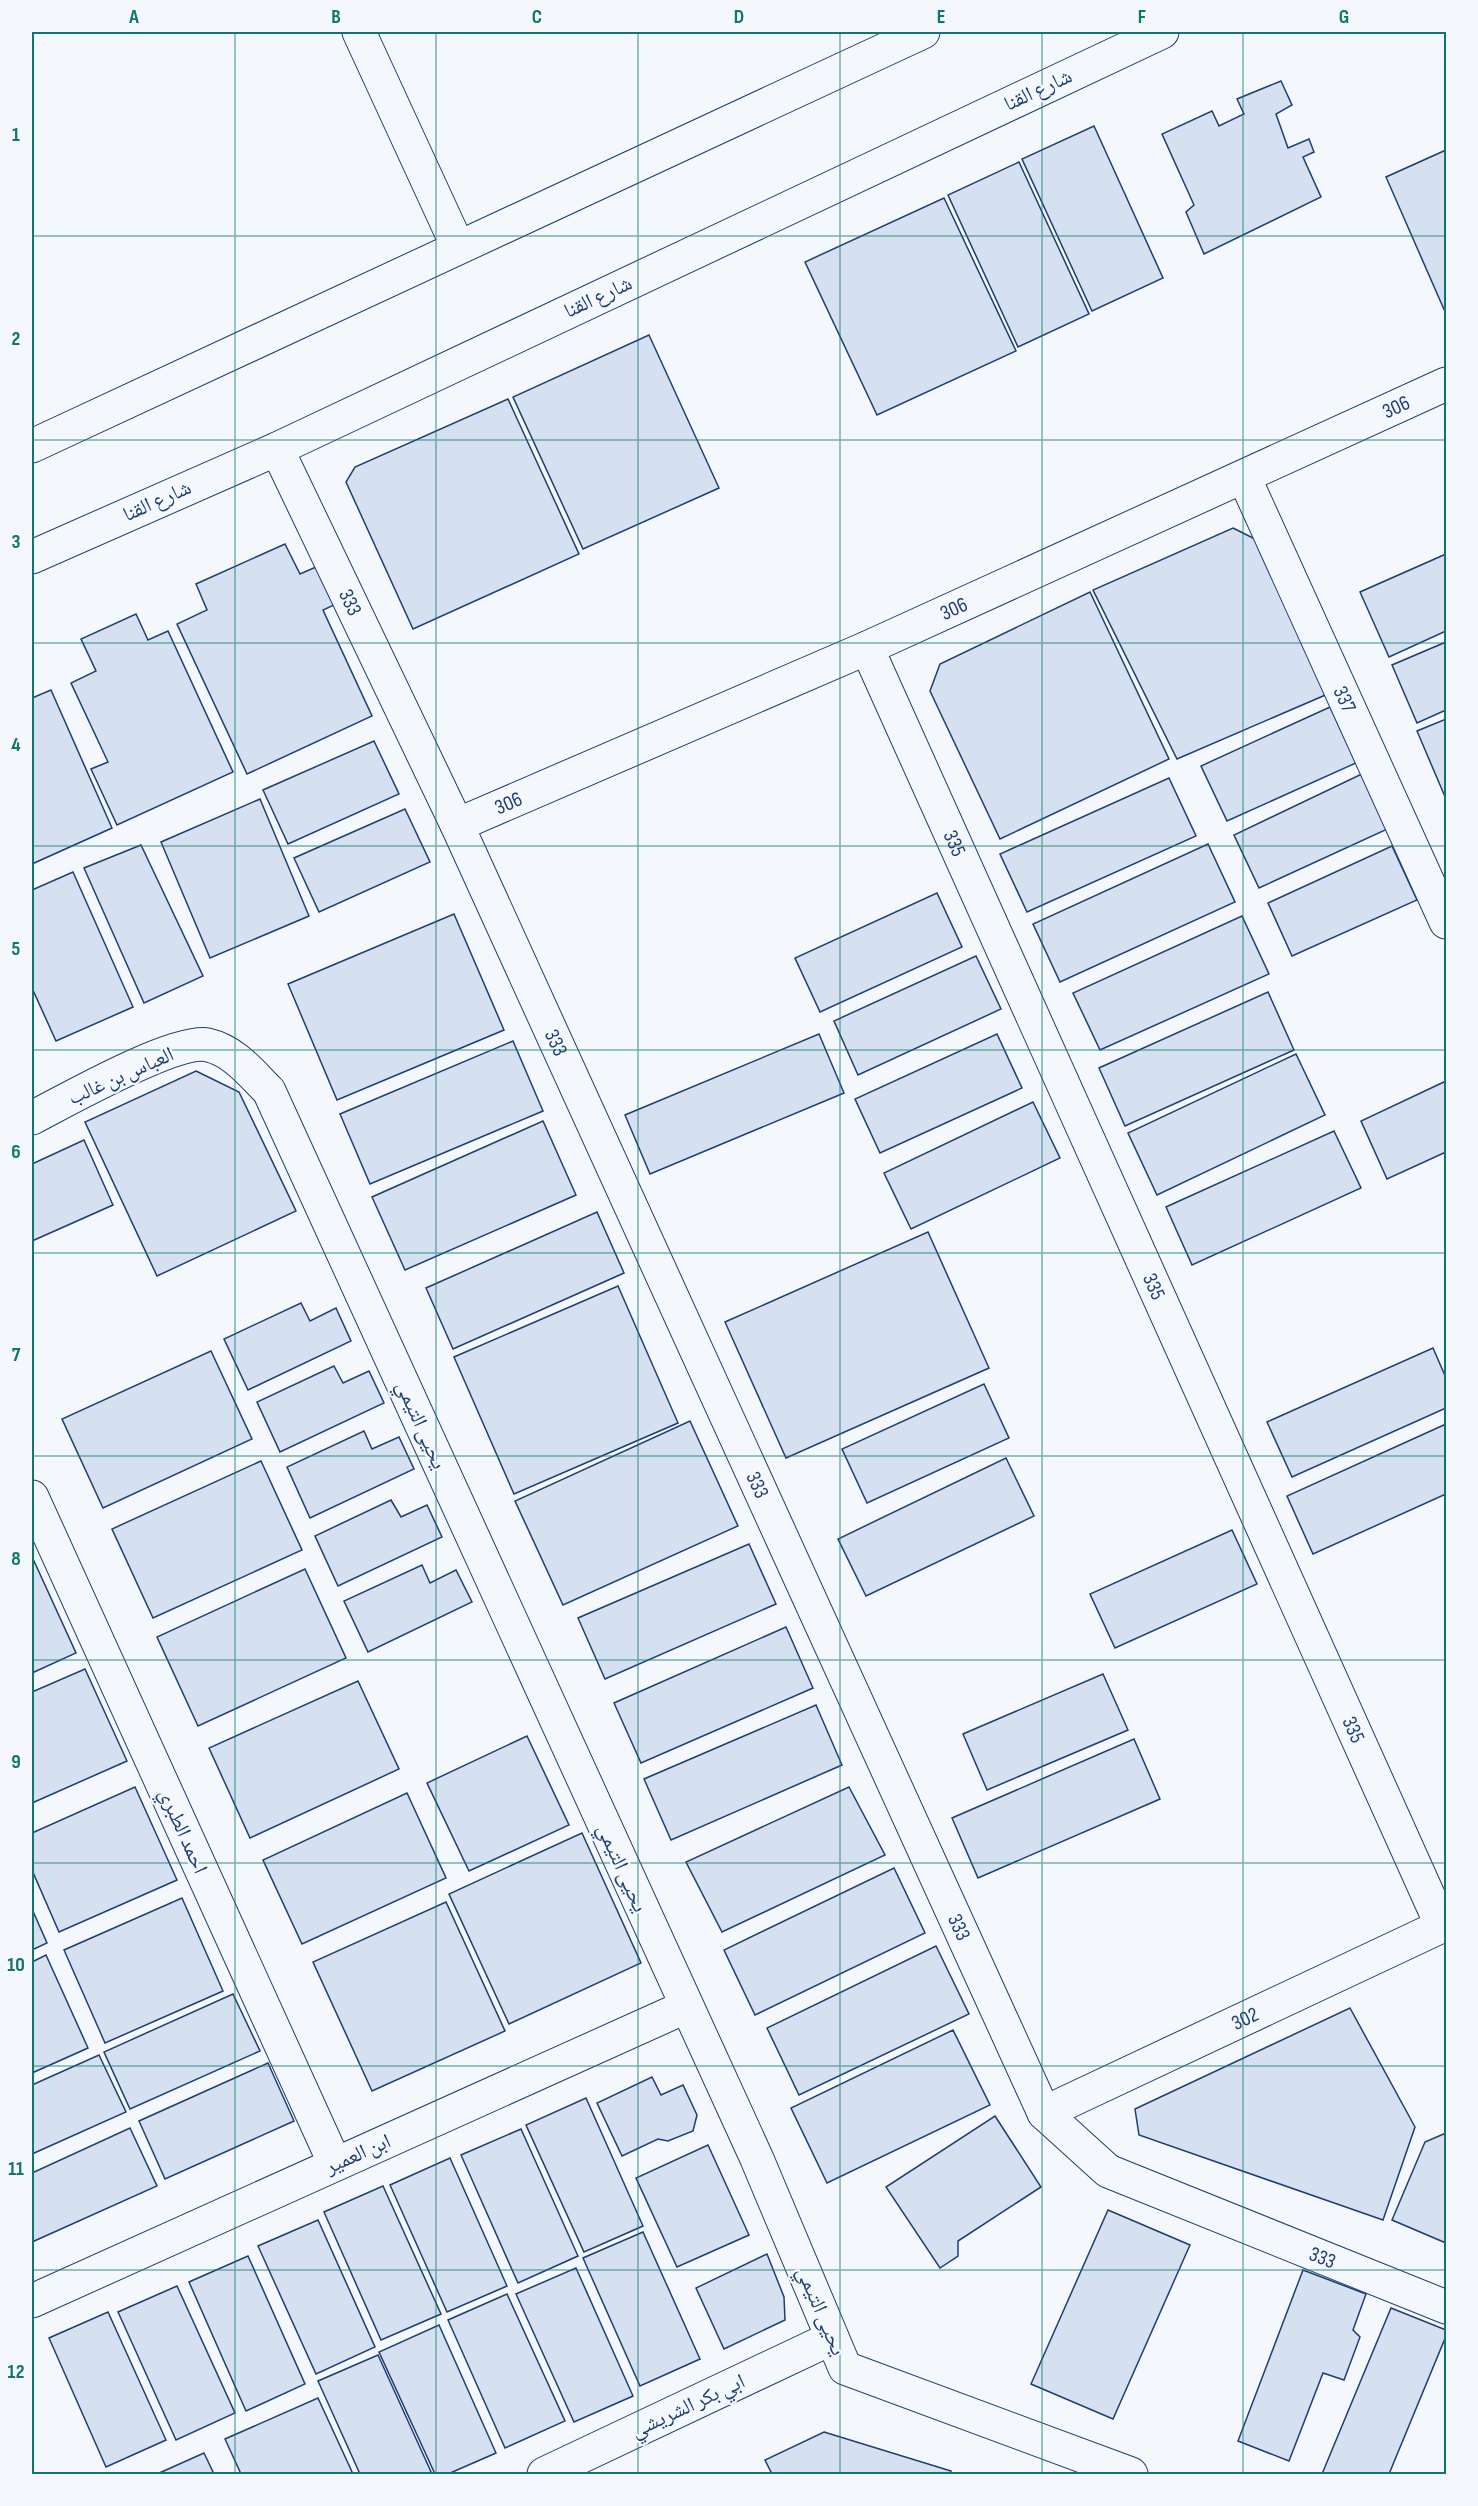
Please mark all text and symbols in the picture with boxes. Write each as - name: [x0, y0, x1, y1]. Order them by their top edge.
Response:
- text: A: [128, 5, 139, 29]
- text: B: [331, 5, 341, 29]
- text: C: [532, 5, 542, 29]
- text: D: [734, 5, 744, 29]
- text: E: [937, 5, 945, 29]
- text: F: [1138, 5, 1146, 29]
- text: G: [1339, 5, 1349, 29]
- street label: شارع القنا: [1000, 63, 1076, 117]
- text: 1: [12, 123, 20, 147]
- street label: شارع القنا: [560, 270, 636, 324]
- text: 2: [12, 327, 20, 351]
- street label: 306: [1378, 390, 1414, 424]
- street label: شارع القنا: [119, 475, 195, 527]
- text: 3: [12, 530, 21, 554]
- street label: 333: [333, 585, 367, 620]
- street label: 306: [936, 591, 971, 625]
- street label: 337: [1328, 682, 1362, 717]
- text: 4: [11, 733, 21, 757]
- street label: 306: [491, 786, 526, 820]
- street label: 335: [938, 826, 972, 860]
- text: 5: [12, 937, 21, 961]
- street label: 333: [539, 1025, 573, 1060]
- street label: العباس بن غالب: [64, 1042, 178, 1110]
- text: 6: [11, 1140, 21, 1164]
- street label: 335: [1137, 1269, 1171, 1303]
- text: 7: [12, 1343, 21, 1367]
- street label: يحيى التيمي: [387, 1377, 452, 1474]
- street label: 333: [741, 1468, 775, 1502]
- text: 8: [11, 1547, 21, 1571]
- street label: 335: [1337, 1713, 1370, 1747]
- text: 9: [11, 1750, 21, 1774]
- street label: احمد الطبري: [150, 1785, 213, 1879]
- street label: يحيى التيمي: [588, 1820, 653, 1917]
- street label: 333: [942, 1910, 976, 1944]
- text: 10: [7, 1953, 25, 1977]
- street label: 302: [1227, 2002, 1262, 2036]
- street label: ابن العمير: [320, 2128, 395, 2180]
- text: 11: [8, 2157, 24, 2181]
- street label: 333: [1306, 2241, 1340, 2274]
- street label: يحيى التيمي: [788, 2263, 851, 2361]
- text: 12: [8, 2360, 24, 2384]
- street label: ابي بكر الشريشي: [627, 2369, 751, 2446]

